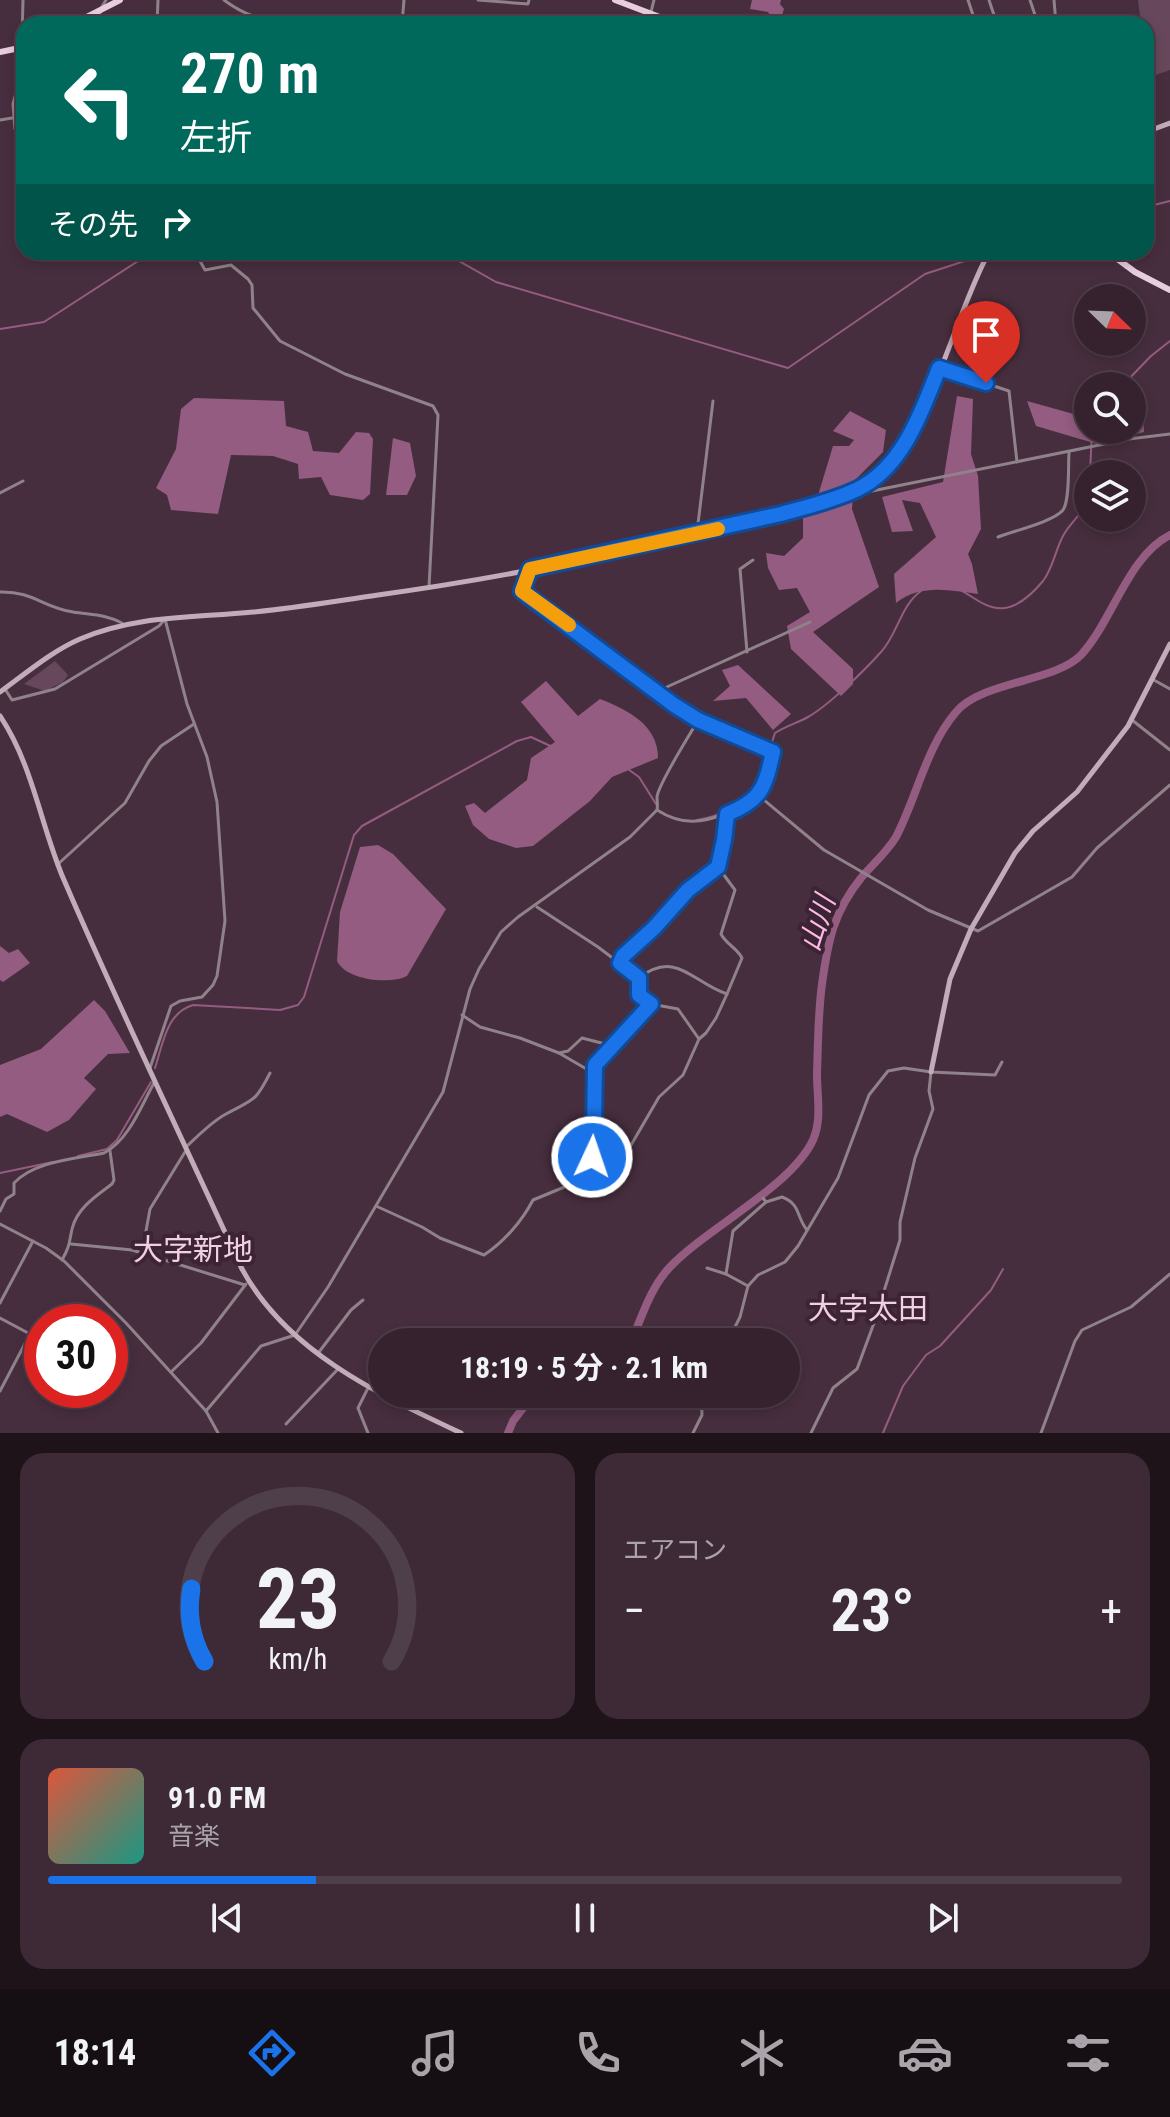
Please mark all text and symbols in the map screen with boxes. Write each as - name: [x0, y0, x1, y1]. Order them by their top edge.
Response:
- text: 270 m: [180, 41, 319, 107]
- icon: left: [48, 48, 152, 152]
- text: 左折: [180, 117, 252, 159]
- icon: right: [154, 200, 198, 244]
- text: その先: [48, 207, 138, 242]
- north arrow: [1074, 284, 1146, 356]
- map controls: [1074, 284, 1146, 532]
- pin: [952, 301, 1020, 383]
- icon: arrive: [964, 313, 1008, 357]
- button: search: [1074, 372, 1146, 444]
- button: layers: [1074, 460, 1146, 532]
- water label: 山川: [793, 889, 843, 955]
- position arrow: [550, 1115, 634, 1199]
- district label: 大字新地: [133, 1232, 253, 1267]
- district label: 大字太田: [808, 1291, 928, 1326]
- speed limit sign: 30: [24, 1304, 128, 1408]
- text: 18:19 · 5 分 · 2.1 km: [460, 1350, 708, 1385]
- text: エアコン: [623, 1535, 727, 1565]
- text: 23: [255, 1551, 340, 1648]
- text: 23°: [831, 1575, 915, 1646]
- text: −: [623, 1585, 645, 1637]
- text: +: [1100, 1585, 1122, 1637]
- text: km/h: [268, 1642, 327, 1676]
- text: 91.0 FM: [168, 1780, 266, 1815]
- text: 音楽: [168, 1821, 220, 1851]
- icon: previous: [205, 1896, 249, 1940]
- icon: pause: [563, 1896, 607, 1940]
- icon: next: [921, 1896, 965, 1940]
- icon: directions: [244, 2025, 300, 2081]
- icon: music: [407, 2025, 463, 2081]
- icon: phone: [570, 2025, 626, 2081]
- icon: climate: [734, 2025, 790, 2081]
- icon: car: [897, 2025, 953, 2081]
- icon: filters: [1060, 2025, 1116, 2081]
- text: 18:14: [54, 2032, 136, 2074]

